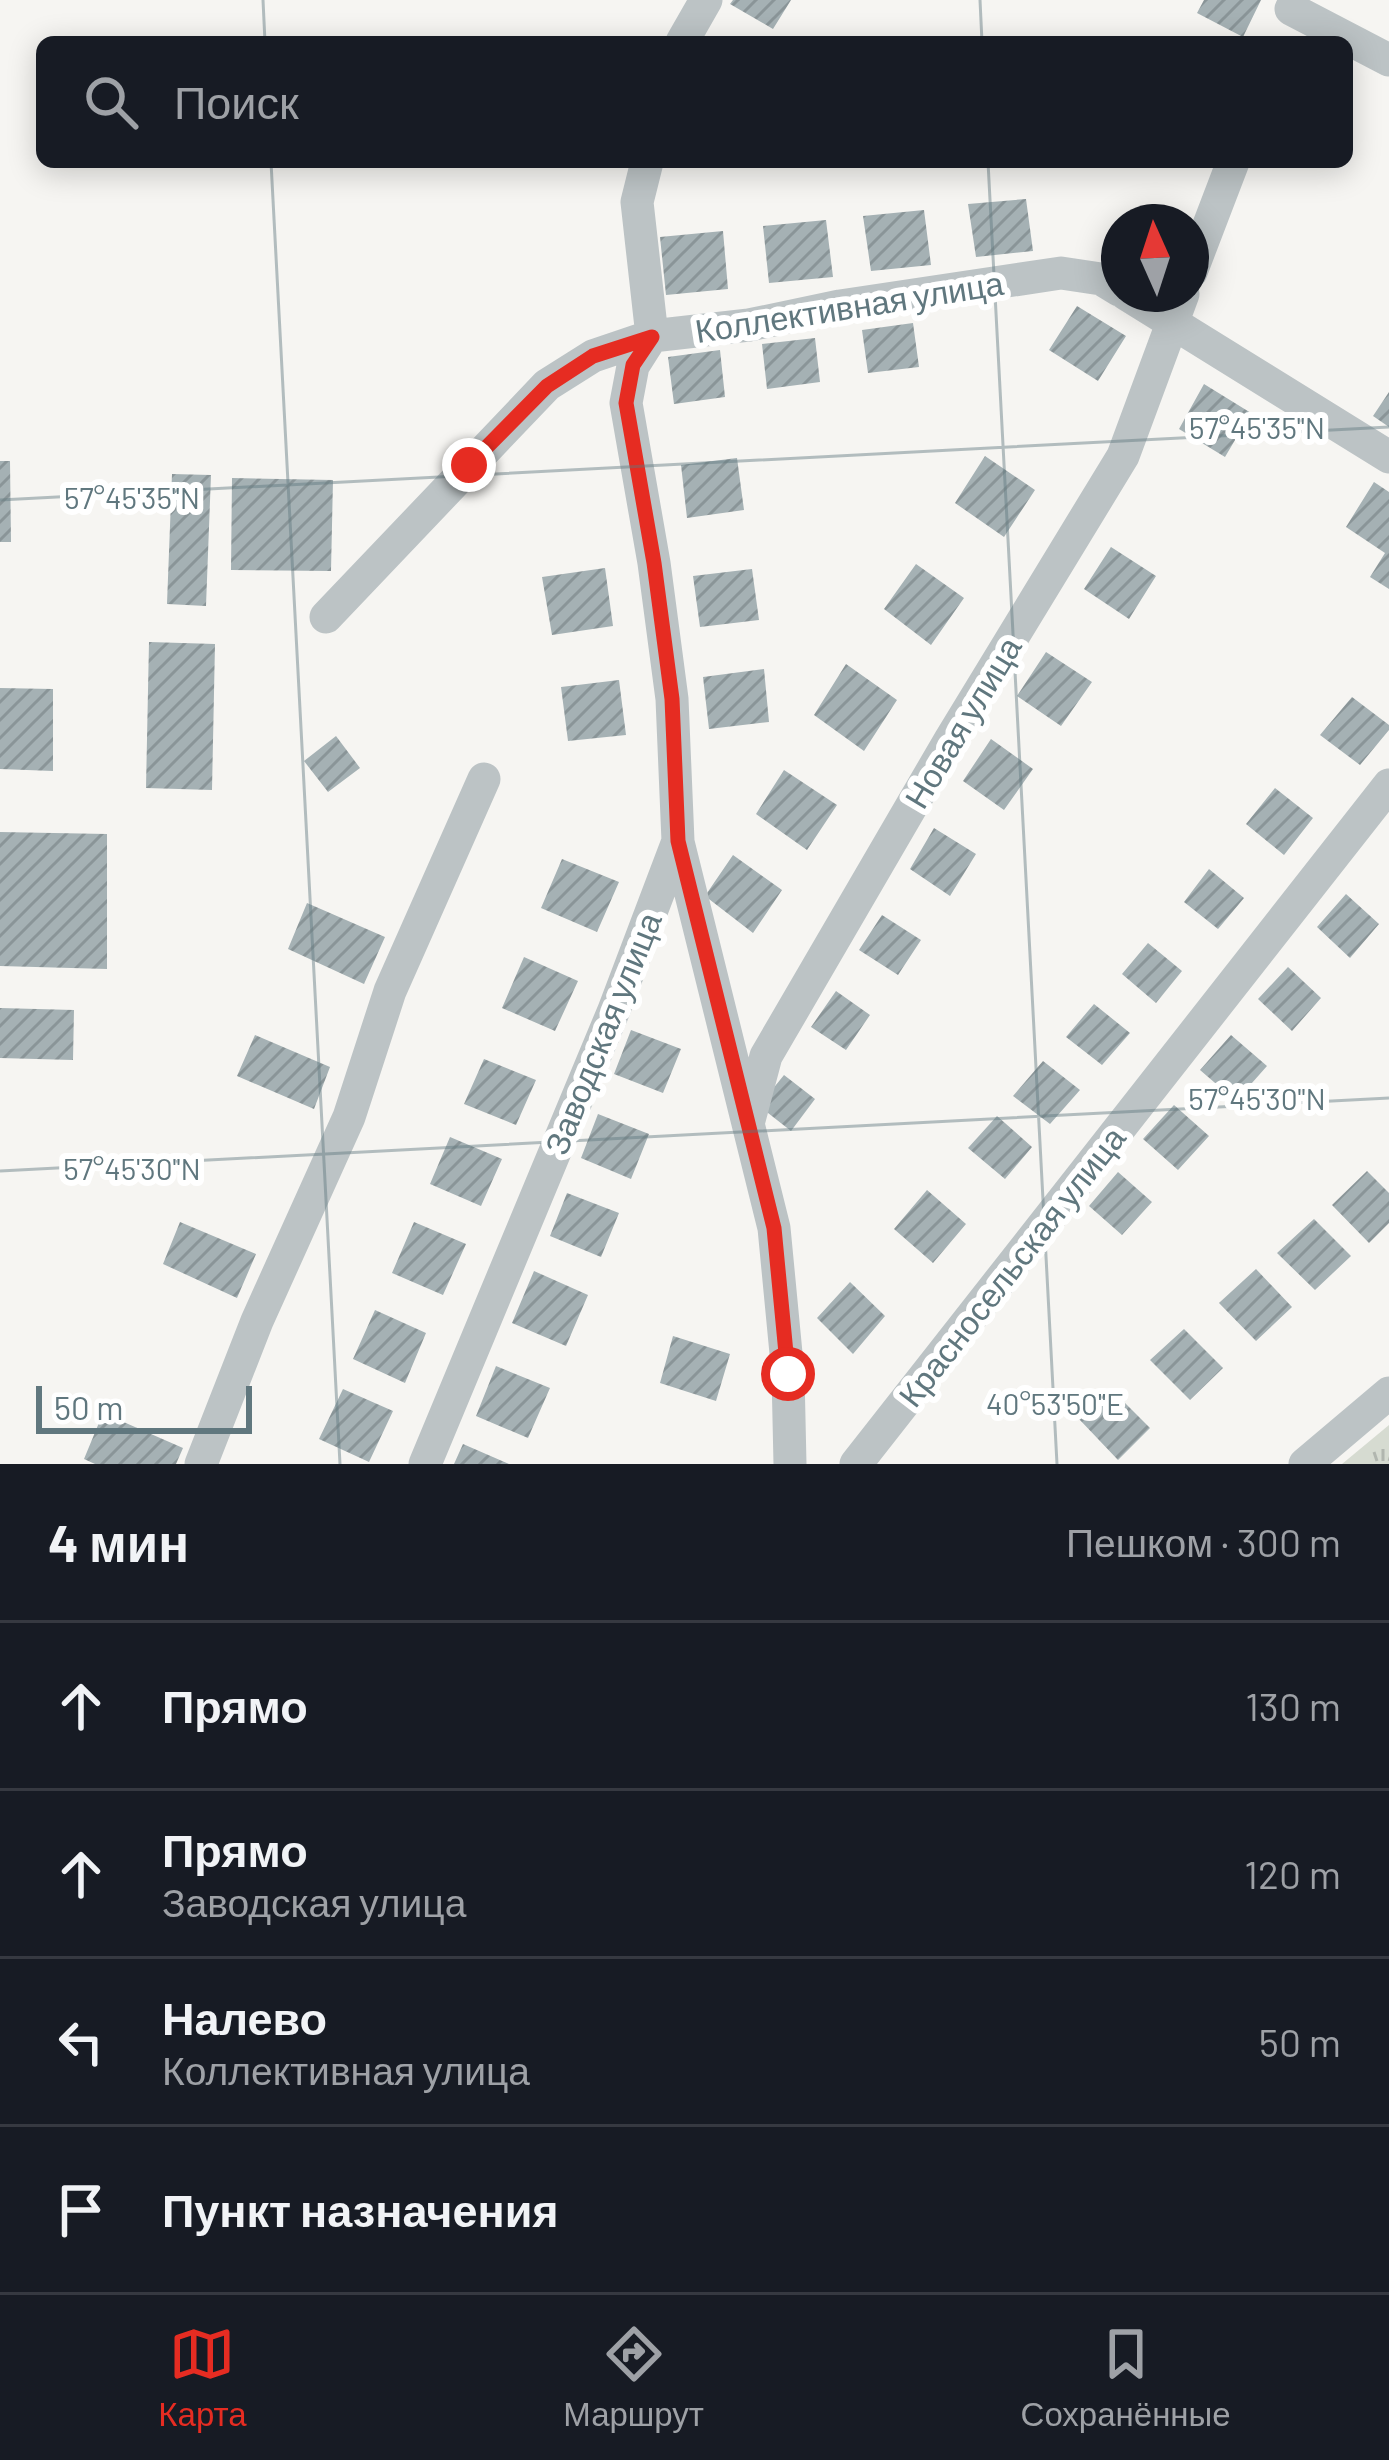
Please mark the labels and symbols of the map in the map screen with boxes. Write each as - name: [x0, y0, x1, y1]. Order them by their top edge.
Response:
- north arrow: [1101, 204, 1209, 312]
- street label: Коллективная улица: [692, 262, 1007, 350]
- text: 57°45'35"N: [1189, 409, 1325, 445]
- route end: [442, 438, 496, 492]
- text: 57°45'35"N: [64, 479, 200, 515]
- street label: Новая улица: [895, 628, 1029, 815]
- street label: Заводская улица: [535, 906, 669, 1160]
- text: 57°45'30"N: [1188, 1080, 1326, 1116]
- street label: Красносельская улица: [889, 1117, 1133, 1414]
- text: 57°45'30"N: [63, 1150, 201, 1186]
- route start: [761, 1347, 815, 1401]
- scale bar: [36, 1380, 252, 1433]
- text: 40°53'50"E: [986, 1385, 1124, 1421]

